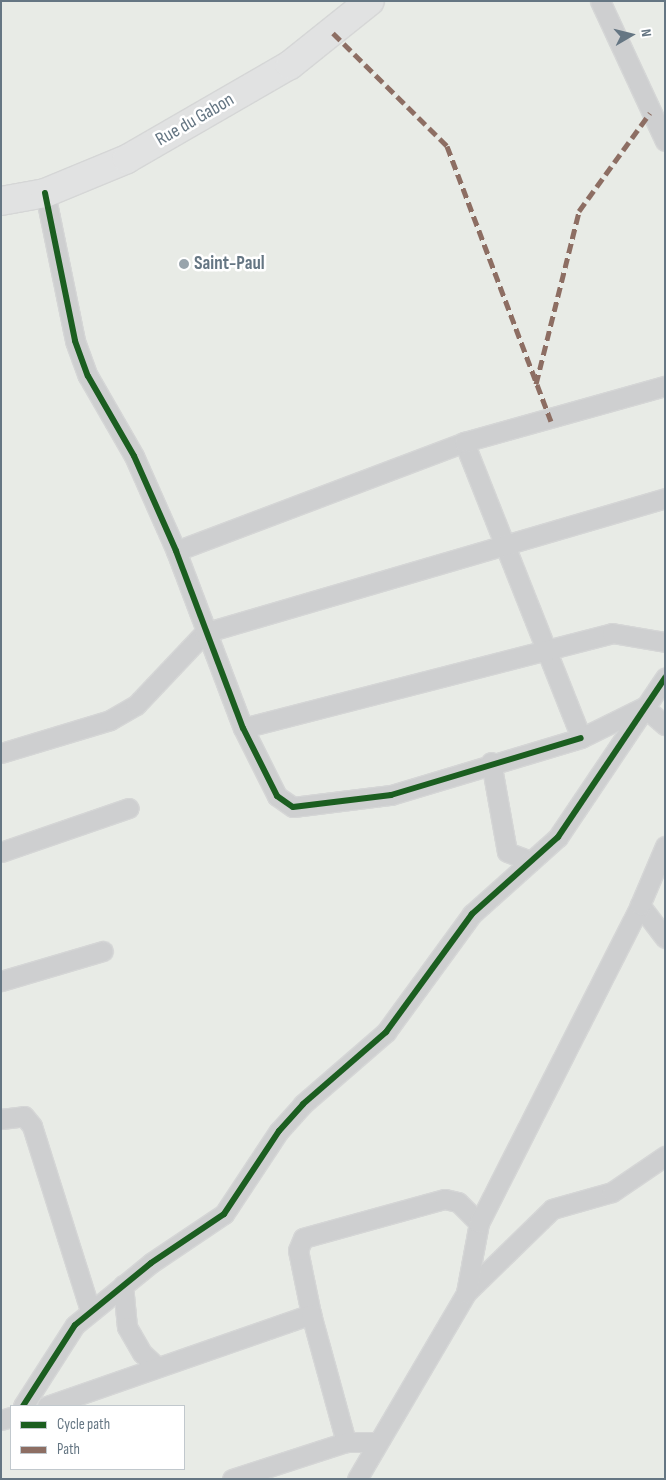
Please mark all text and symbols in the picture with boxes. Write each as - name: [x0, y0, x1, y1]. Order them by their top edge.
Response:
- north arrow: [606, 10, 656, 60]
- text: N: [637, 28, 655, 38]
- street label: Rue du Gabon: [152, 88, 238, 152]
- place label: Saint-Paul: [194, 253, 265, 275]
- marker: Saint-Paul: [178, 258, 190, 270]
- legend: [10, 1405, 185, 1470]
- text: Cycle path: [57, 1415, 110, 1434]
- text: Path: [57, 1440, 80, 1459]

